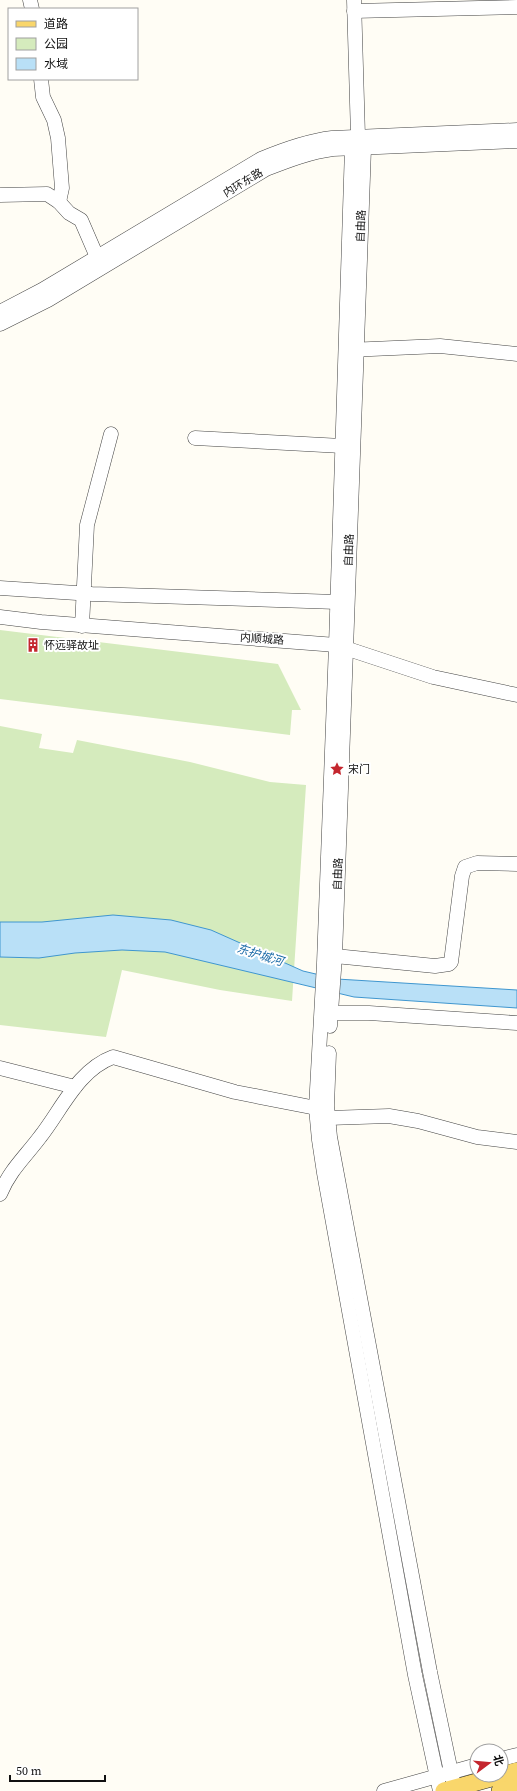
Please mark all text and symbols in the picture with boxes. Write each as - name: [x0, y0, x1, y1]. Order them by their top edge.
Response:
- legend: [8, 8, 138, 80]
- text: 道路: [44, 16, 68, 32]
- text: 公园: [44, 36, 68, 52]
- text: 水域: [44, 56, 68, 72]
- street label: 内环东路: [220, 165, 266, 201]
- street label: 自由路: [353, 209, 369, 243]
- street label: 自由路: [341, 533, 357, 567]
- street label: 内顺城路: [240, 630, 284, 648]
- building icon: 怀远驿故址: [25, 637, 41, 653]
- place label: 怀远驿故址: [44, 638, 99, 653]
- place icon: 宋门: [329, 761, 345, 777]
- place label: 宋门: [348, 762, 370, 777]
- street label: 自由路: [330, 857, 346, 891]
- water label: 东护城河: [235, 940, 287, 970]
- north arrow: [469, 1743, 509, 1783]
- text: 北: [489, 1753, 507, 1768]
- scale bar: [10, 1757, 105, 1783]
- text: 50 m: [16, 1763, 42, 1779]

